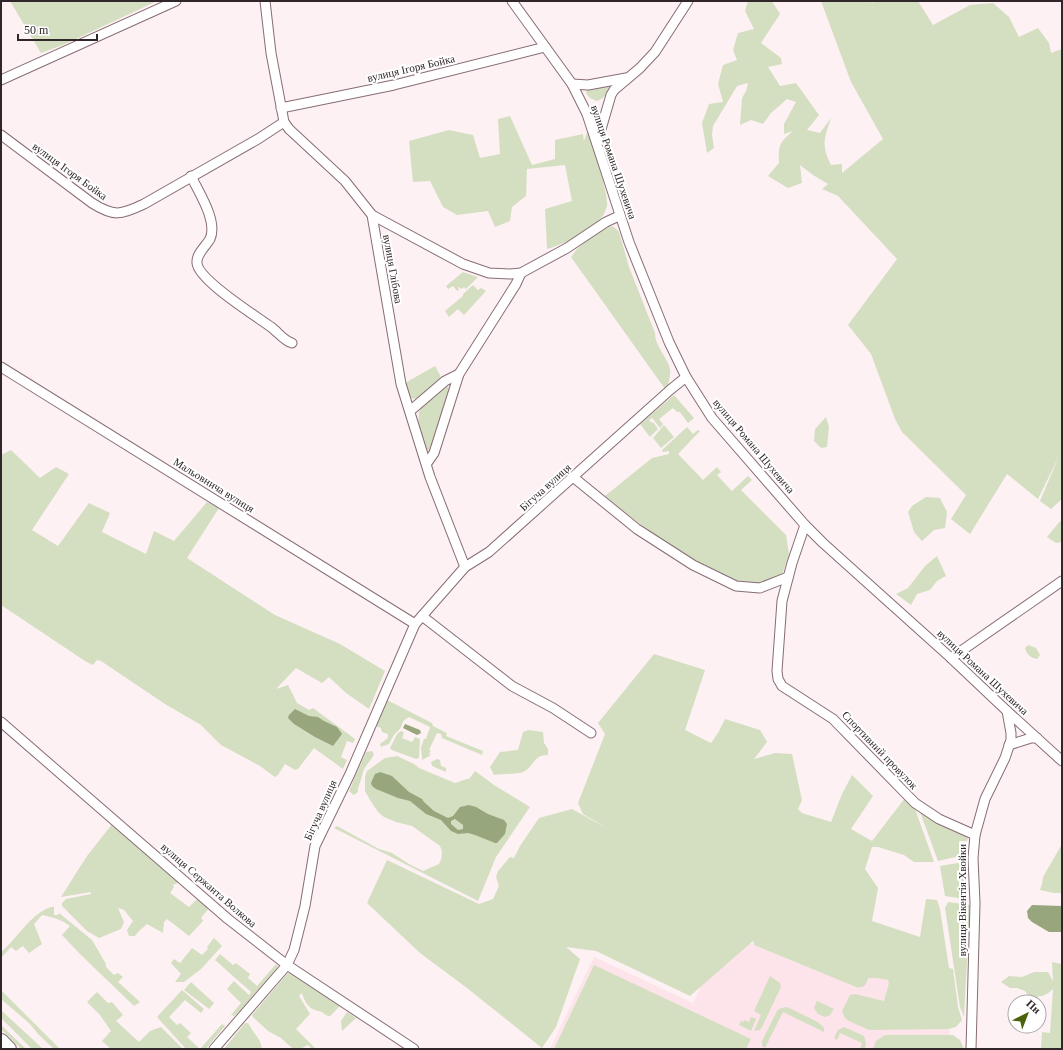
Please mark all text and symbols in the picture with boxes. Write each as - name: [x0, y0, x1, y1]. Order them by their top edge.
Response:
- scale bar: [18, 16, 97, 42]
- text: 50 m: [24, 23, 49, 37]
- street label: вулиця Ігоря Бойка: [366, 52, 456, 84]
- street label: вулиця Романа Шухевича: [589, 104, 639, 221]
- street label: вулиця Ігоря Бойка: [30, 140, 110, 202]
- street label: вулиця Глібова: [381, 233, 405, 305]
- street label: вулиця Романа Шухевича: [711, 396, 797, 496]
- street label: Мальовнича вулиця: [171, 455, 257, 515]
- street label: Бігуча вулиця: [517, 461, 573, 513]
- street label: вулиця Романа Шухевича: [935, 627, 1031, 717]
- street label: Спортивний провулок: [840, 709, 921, 792]
- street label: Бігуча вулиця: [301, 778, 339, 842]
- street label: вулиця Сержанта Волкова: [159, 840, 259, 930]
- street label: вулиця Вікентія Хвойки: [956, 844, 968, 956]
- north arrow: [1007, 994, 1047, 1034]
- text: Пн: [1024, 997, 1044, 1016]

